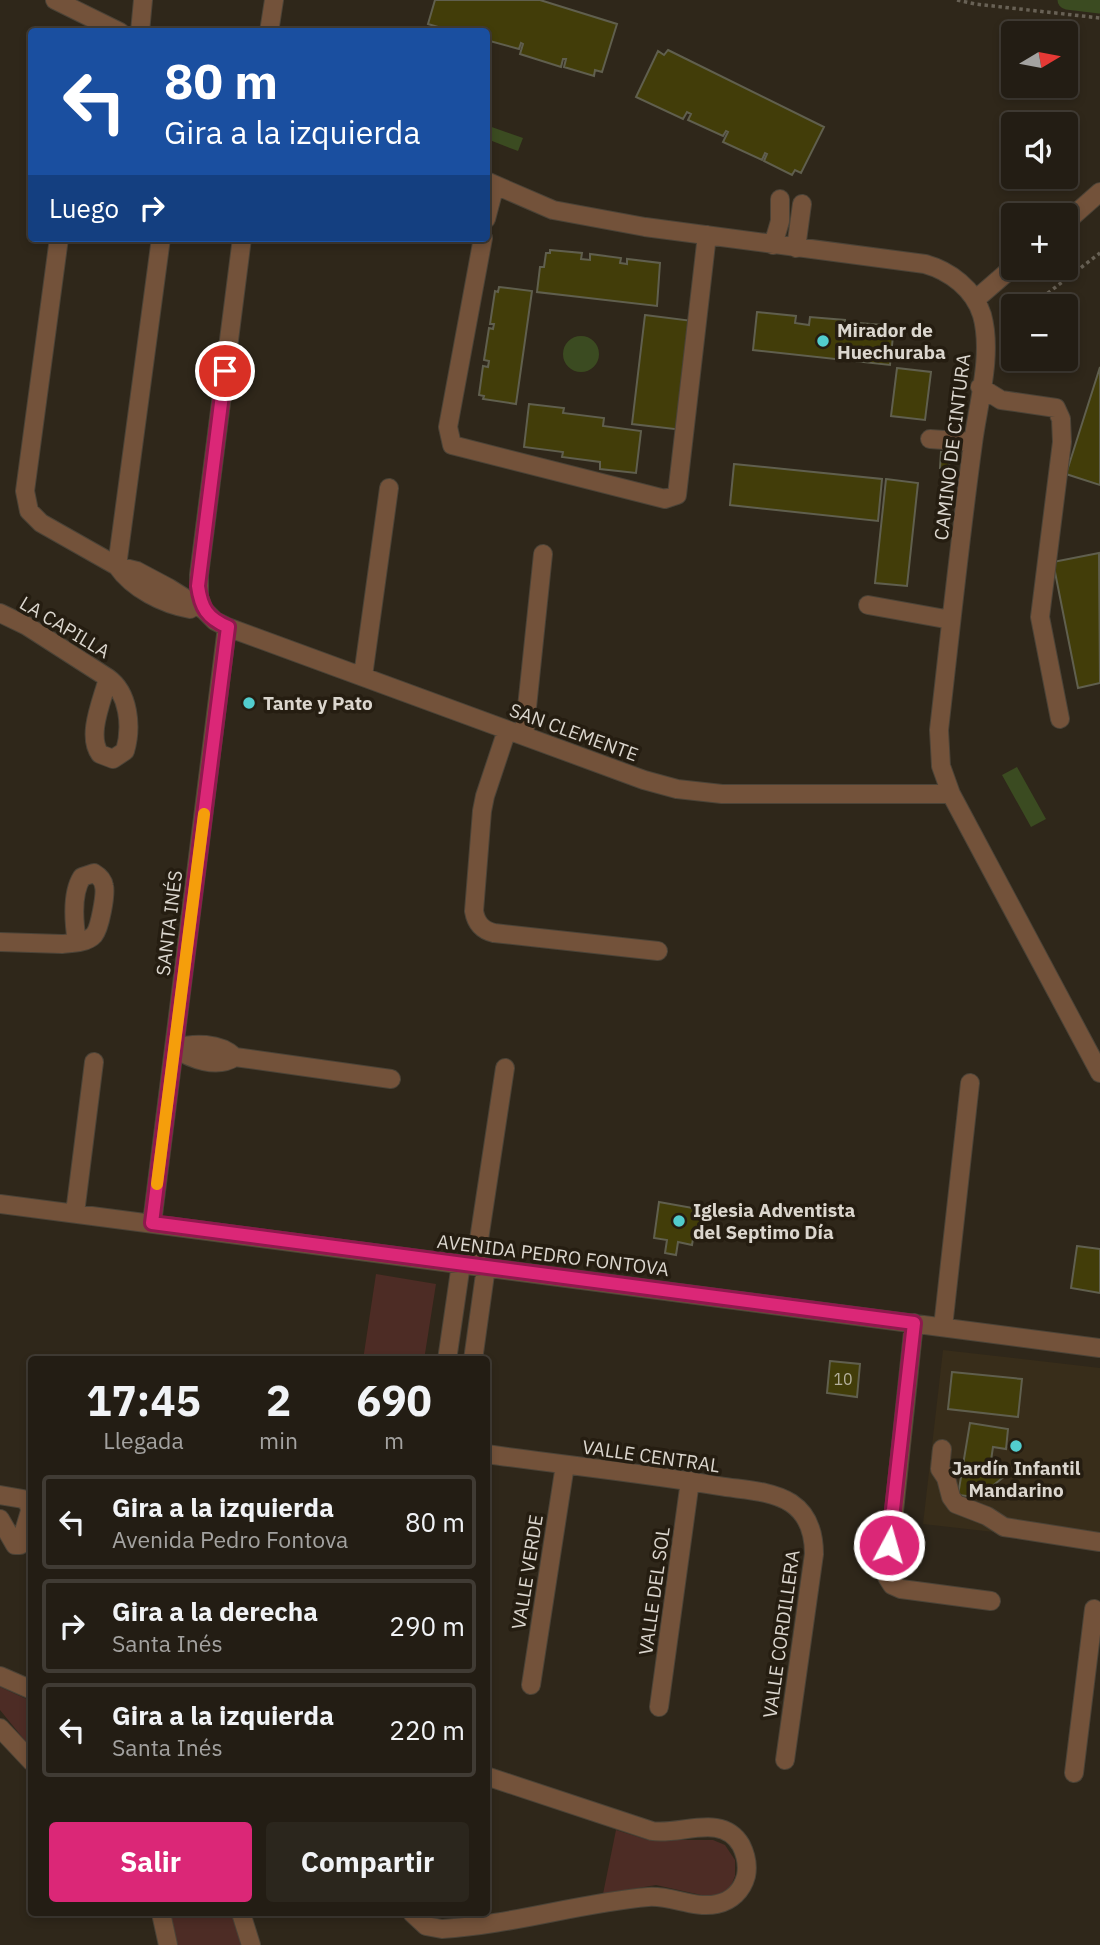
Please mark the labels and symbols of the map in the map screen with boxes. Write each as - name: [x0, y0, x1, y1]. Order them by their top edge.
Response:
- north arrow: [1001, 21, 1078, 98]
- place label: Mirador de Huechuraba: [837, 318, 946, 364]
- marker: Mirador de Huechuraba: [815, 333, 831, 349]
- pin: [195, 341, 255, 401]
- street label: CAMINO DE CINTURA: [929, 352, 975, 542]
- street label: LA CAPILLA: [15, 591, 115, 663]
- place label: Tante y Pato: [263, 691, 373, 715]
- marker: Tante y Pato: [241, 695, 257, 711]
- street label: SAN CLEMENTE: [506, 698, 642, 766]
- street label: SANTA INÉS: [151, 869, 187, 977]
- place label: Iglesia Adventista del Septimo Día: [693, 1198, 855, 1244]
- marker: Iglesia Adventista del Septimo Día: [671, 1213, 687, 1229]
- street label: AVENIDA PEDRO FONTOVA: [436, 1229, 670, 1281]
- house number: 10: [833, 1369, 853, 1389]
- street label: VALLE CENTRAL: [581, 1434, 721, 1478]
- marker: Jardín Infantil Mandarino: [1008, 1438, 1024, 1454]
- place label: Jardín Infantil Mandarino: [952, 1456, 1081, 1502]
- position arrow: [852, 1508, 926, 1582]
- street label: VALLE VERDE: [506, 1513, 548, 1631]
- street label: VALLE DEL SOL: [633, 1525, 675, 1657]
- street label: VALLE CORDILLERA: [757, 1548, 805, 1720]

